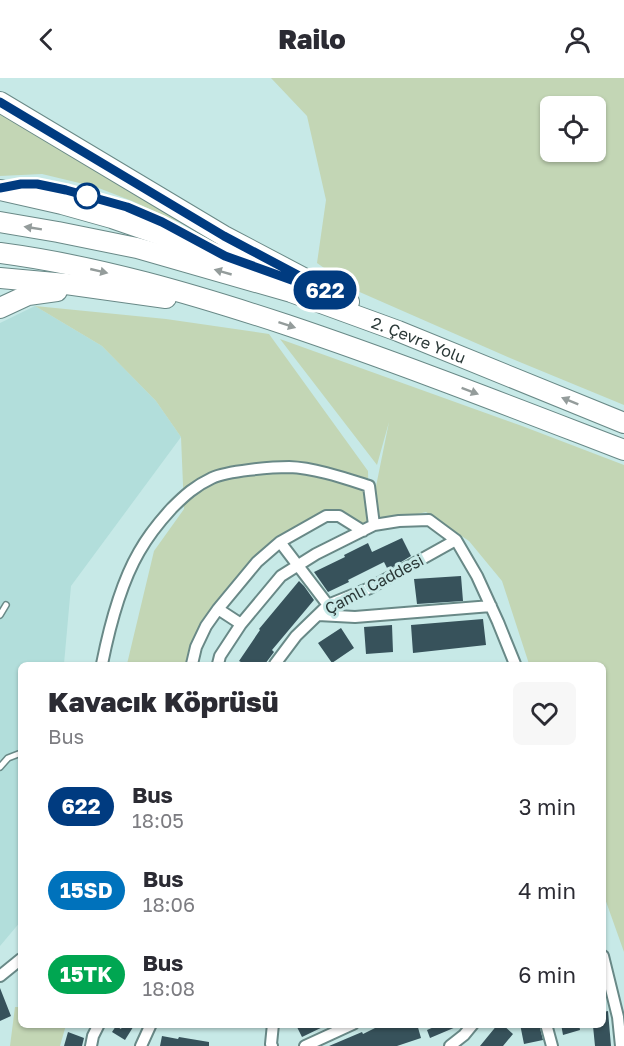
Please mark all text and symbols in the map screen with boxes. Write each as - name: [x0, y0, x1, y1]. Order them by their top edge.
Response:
- icon: back: [30, 23, 63, 56]
- text: Railo: [278, 23, 346, 55]
- icon: person: [561, 23, 594, 56]
- map controls: [540, 96, 606, 162]
- button: locate: [540, 96, 606, 162]
- unlabelled marker: [74, 183, 100, 209]
- one-way arrow: [24, 223, 43, 232]
- one-way arrow: [90, 267, 109, 276]
- one-way arrow: [214, 267, 232, 276]
- line badge: 622: [290, 270, 360, 310]
- text: 622: [306, 277, 344, 303]
- street label: 2. Çevre Yolu: [369, 312, 469, 368]
- one-way arrow: [278, 321, 296, 330]
- one-way arrow: [461, 387, 479, 397]
- one-way arrow: [561, 396, 579, 405]
- street label: Çamlı Caddesi: [321, 550, 427, 618]
- button: heart: [513, 682, 576, 745]
- text: Kavacık Köprüsü: [48, 685, 279, 718]
- text: Bus: [48, 724, 84, 748]
- text: Bus: [132, 781, 173, 808]
- text: 622: [62, 793, 100, 819]
- text: 3 min: [519, 793, 576, 820]
- text: 18:05: [132, 808, 184, 832]
- text: Bus: [143, 865, 184, 892]
- text: 15SD: [60, 877, 113, 903]
- text: 4 min: [518, 877, 576, 904]
- text: 18:06: [143, 892, 195, 916]
- text: Bus: [143, 949, 183, 976]
- text: 15TK: [60, 961, 113, 987]
- text: 6 min: [518, 961, 576, 988]
- text: 18:08: [143, 976, 195, 1000]

